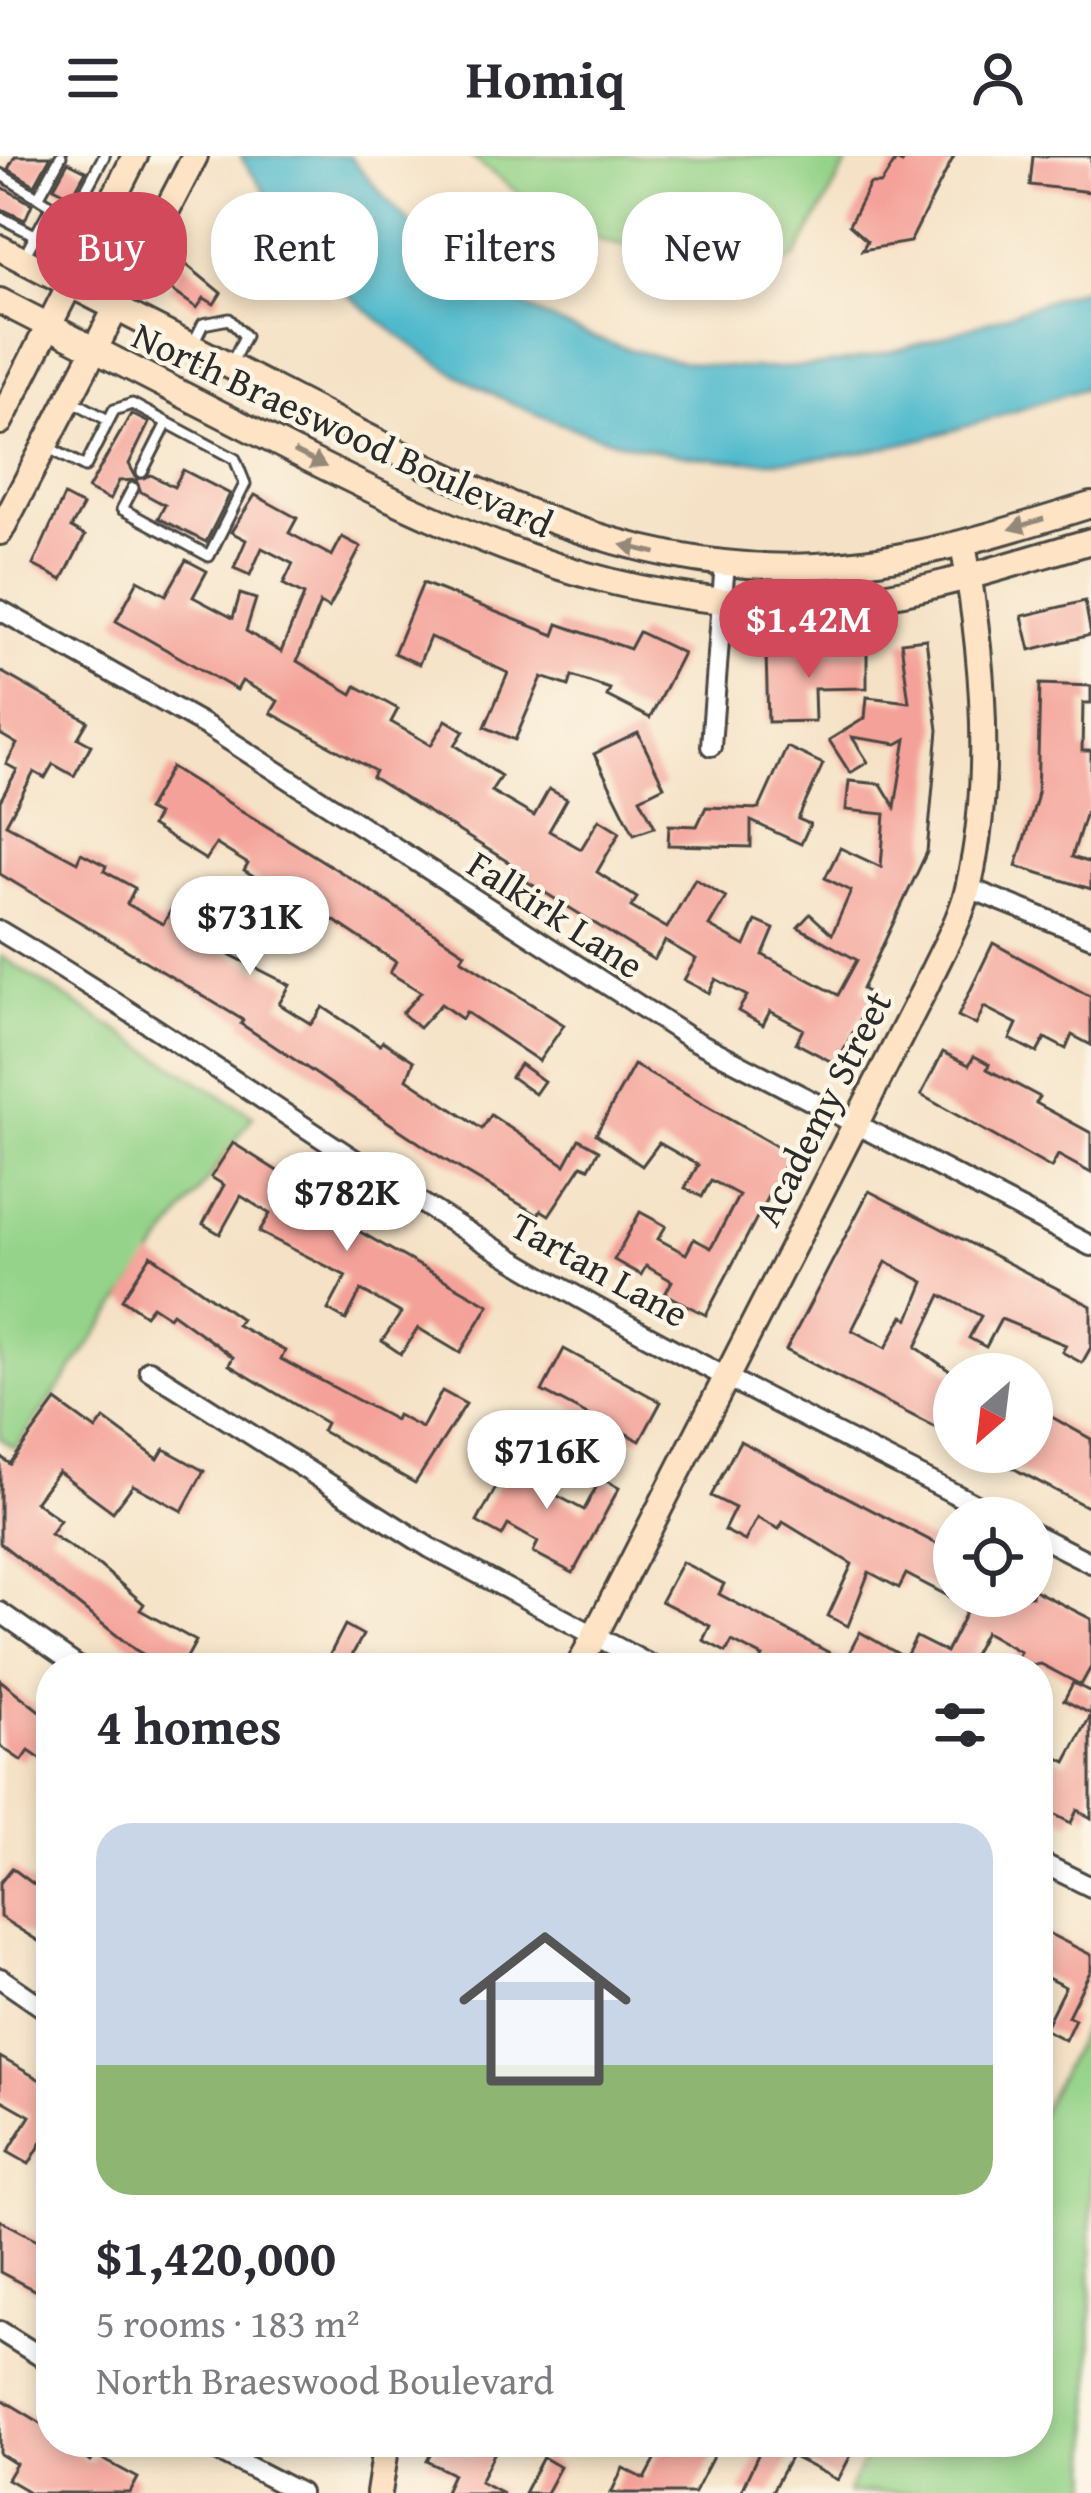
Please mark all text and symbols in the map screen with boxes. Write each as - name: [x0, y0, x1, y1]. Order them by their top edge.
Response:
- text: Homiq: [466, 39, 625, 118]
- icon: menu: [60, 45, 126, 111]
- icon: person: [965, 45, 1031, 111]
- chip: Buy: [36, 192, 187, 300]
- chip: Rent: [211, 192, 378, 300]
- chip: Filters: [402, 192, 598, 300]
- chip: New: [622, 192, 783, 300]
- street label: North Braeswood Boulevard: [124, 306, 563, 551]
- one-way arrow: [293, 449, 327, 469]
- one-way arrow: [1008, 516, 1045, 535]
- one-way arrow: [620, 539, 658, 558]
- pin: $1.42M: [711, 579, 907, 681]
- text: $1.42M: [746, 589, 872, 646]
- street label: Falkirk Lane: [457, 835, 656, 992]
- pin: $731K: [166, 876, 334, 978]
- text: $731K: [197, 886, 303, 943]
- street label: Academy Street: [738, 980, 905, 1235]
- pin: $782K: [263, 1152, 431, 1254]
- text: $782K: [294, 1162, 400, 1219]
- street label: Tartan Lane: [501, 1196, 699, 1341]
- north arrow: [933, 1353, 1053, 1473]
- map controls: [933, 1353, 1053, 1617]
- pin: $716K: [463, 1410, 631, 1512]
- text: $716K: [494, 1420, 600, 1477]
- button: locate: [933, 1497, 1053, 1617]
- text: 4 homes: [96, 1688, 282, 1763]
- icon: filters: [927, 1692, 993, 1758]
- icon: home: [437, 1901, 653, 2117]
- text: $1,420,000: [96, 2219, 336, 2294]
- text: 5 rooms · 183 m²: [96, 2294, 360, 2351]
- text: North Braeswood Boulevard: [96, 2351, 554, 2408]

